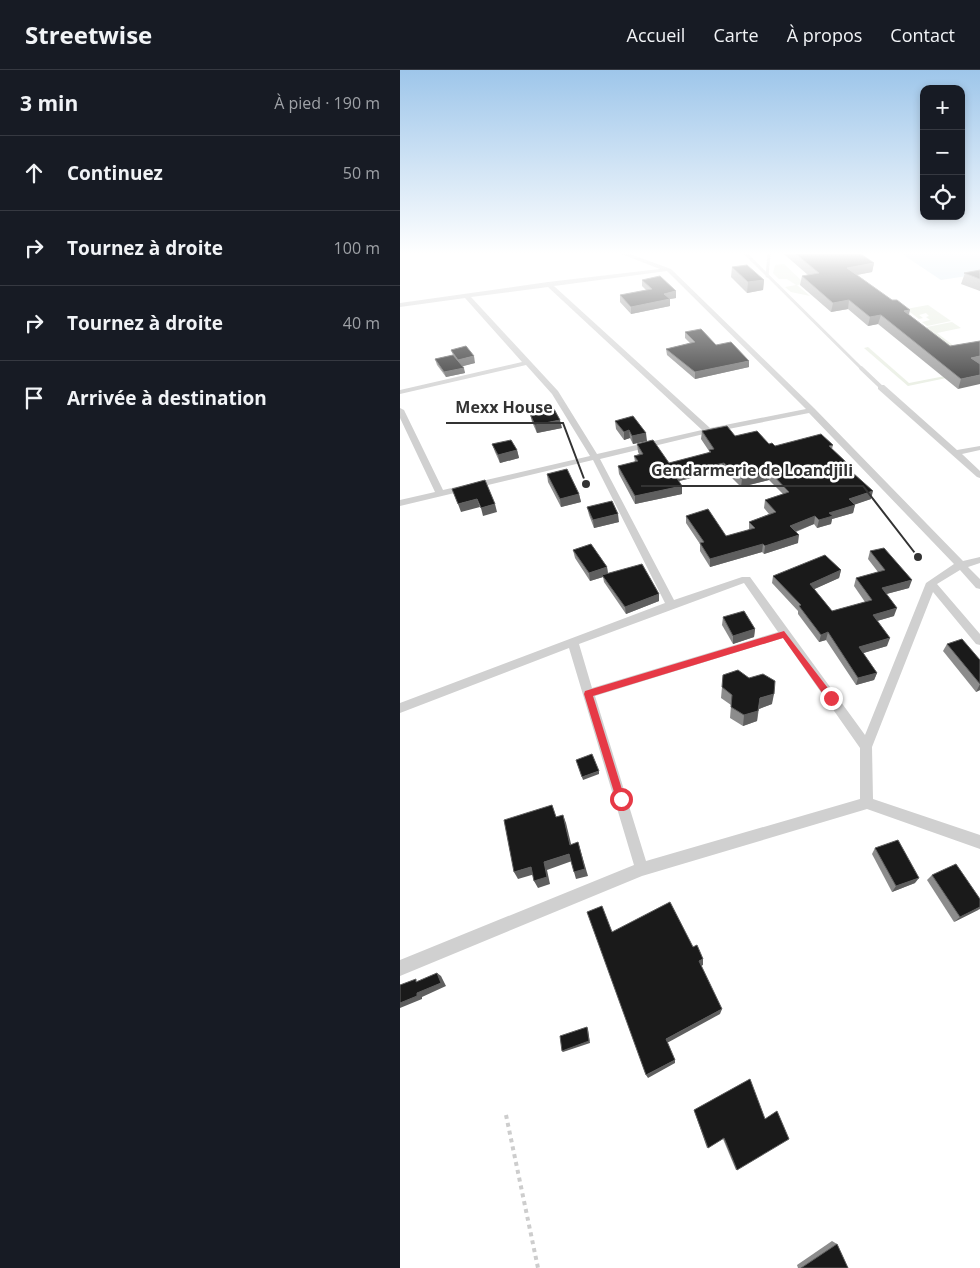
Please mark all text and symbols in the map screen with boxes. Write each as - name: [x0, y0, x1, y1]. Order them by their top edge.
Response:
- text: Streetwise: [25, 18, 152, 51]
- text: Accueil: [627, 23, 685, 47]
- text: Carte: [713, 23, 759, 47]
- text: À propos: [787, 23, 862, 47]
- text: Contact: [890, 23, 955, 47]
- map controls: [920, 85, 965, 220]
- button: +: [920, 85, 965, 130]
- text: 3 min: [20, 89, 78, 117]
- text: À pied · 190 m: [274, 92, 380, 114]
- button: −: [920, 130, 965, 175]
- icon: ahead: [20, 159, 48, 187]
- text: Continuez: [67, 160, 163, 186]
- text: 50 m: [343, 162, 380, 184]
- button: locate: [920, 175, 965, 220]
- icon: right: [20, 234, 48, 262]
- text: Tournez à droite: [67, 235, 223, 261]
- text: 100 m: [334, 237, 380, 259]
- icon: right: [20, 309, 48, 337]
- text: Tournez à droite: [67, 310, 223, 336]
- text: 40 m: [343, 312, 380, 334]
- icon: arrive: [20, 384, 48, 412]
- text: Arrivée à destination: [67, 385, 267, 411]
- callout: Mexx House: [446, 392, 563, 423]
- text: Mexx House: [455, 396, 553, 418]
- callout: Gendarmerie de Loandjili: [641, 455, 863, 486]
- text: Gendarmerie de Loandjili: [651, 459, 853, 481]
- route end: [820, 687, 843, 710]
- route start: [610, 788, 633, 811]

